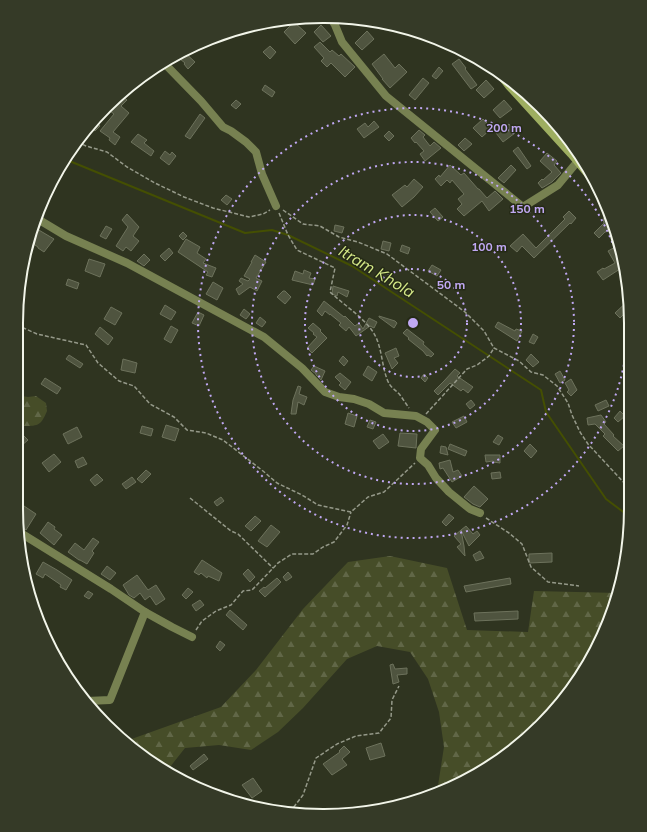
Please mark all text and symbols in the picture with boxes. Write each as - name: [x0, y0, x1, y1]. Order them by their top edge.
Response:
- text: 200 m: [486, 120, 522, 135]
- text: 150 m: [509, 201, 545, 216]
- text: 100 m: [471, 239, 507, 254]
- water label: Itram Khola: [335, 240, 419, 302]
- text: 50 m: [437, 277, 465, 292]
- centre of rings: [406, 316, 420, 330]

